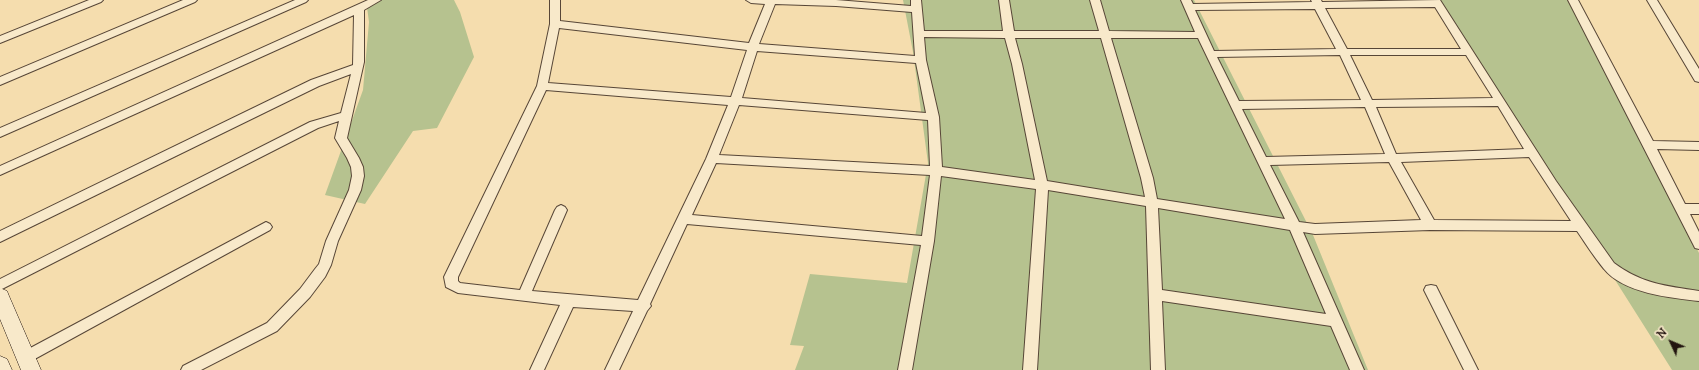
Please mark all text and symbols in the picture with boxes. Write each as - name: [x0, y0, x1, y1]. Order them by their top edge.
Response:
- north arrow: [1651, 322, 1691, 362]
- text: N: [1654, 326, 1671, 342]

